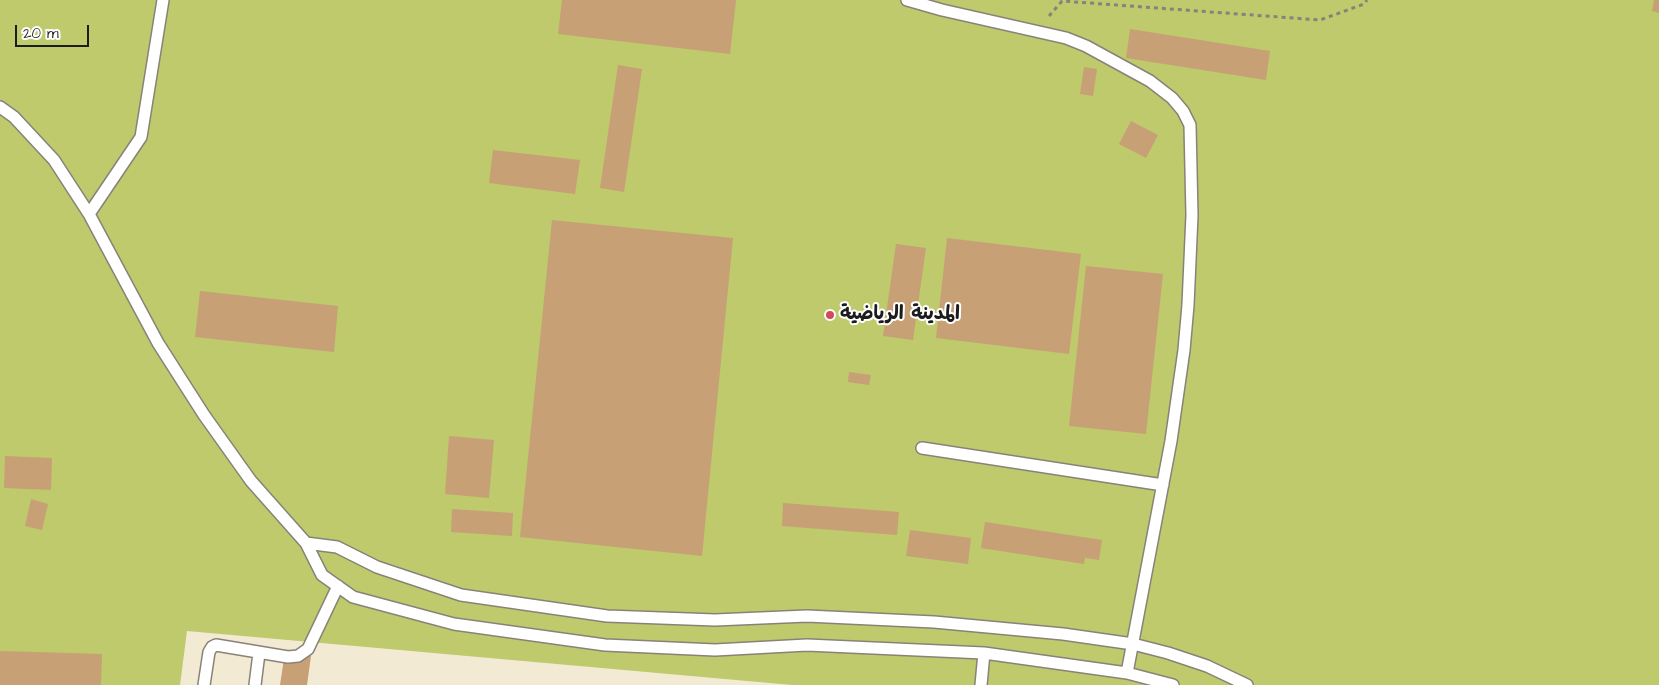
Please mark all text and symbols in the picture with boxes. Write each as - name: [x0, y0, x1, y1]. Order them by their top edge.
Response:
- scale bar: [18, 15, 91, 47]
- text: 20 m: [23, 23, 59, 44]
- place label: المدينة الرياضية: [840, 304, 960, 326]
- marker: المدينة الرياضية: [824, 309, 836, 321]

